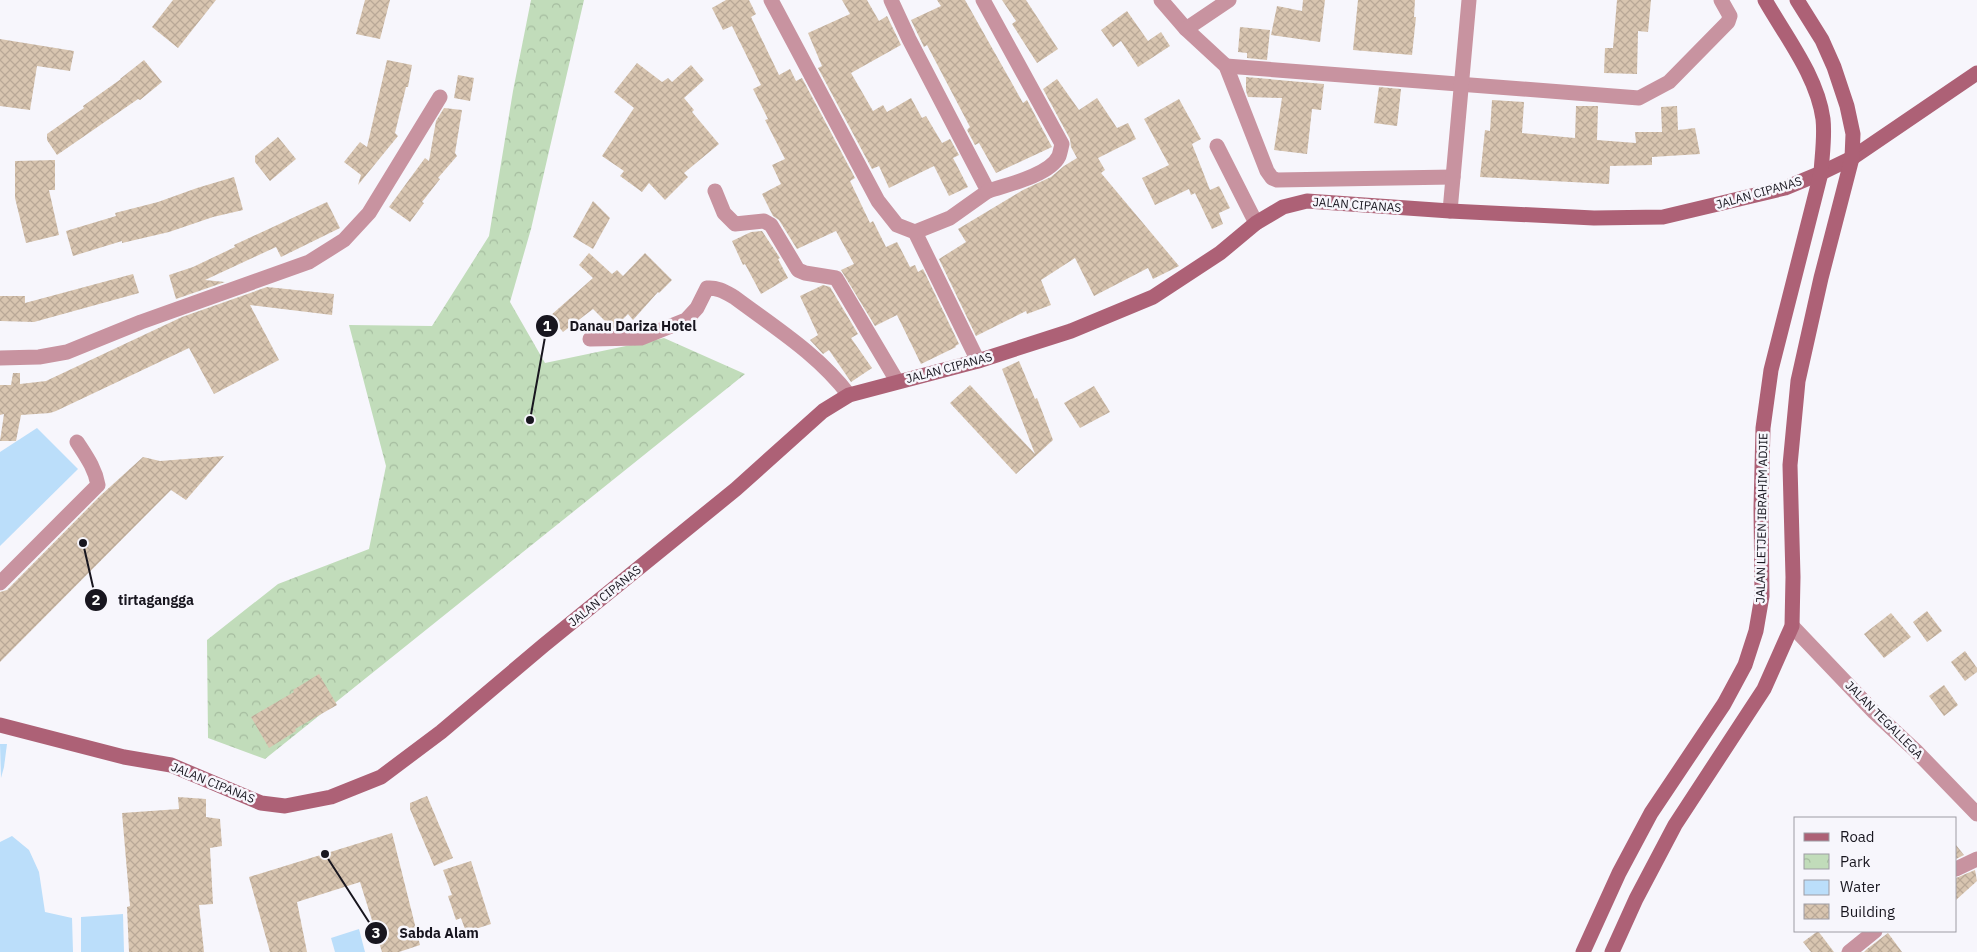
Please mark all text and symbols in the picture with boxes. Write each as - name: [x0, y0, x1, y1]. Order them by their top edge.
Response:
- street label: JALAN CIPANAS: [1714, 173, 1804, 212]
- street label: JALAN CIPANAS: [1312, 194, 1402, 215]
- callout: Danau Dariza Hotel: [534, 311, 706, 340]
- text: 1: [542, 316, 552, 335]
- text: Danau Dariza Hotel: [570, 317, 696, 335]
- street label: JALAN CIPANAS: [904, 349, 994, 386]
- street label: JALAN LETJEN IBRAHIM ADJIE: [1753, 433, 1770, 603]
- street label: JALAN CIPANAS: [565, 562, 644, 629]
- callout: tirtagangga: [83, 585, 204, 614]
- text: 2: [91, 590, 101, 609]
- text: tirtagangga: [118, 591, 194, 609]
- street label: JALAN TEGALLEGA: [1842, 678, 1927, 762]
- street label: JALAN CIPANAS: [169, 759, 257, 806]
- legend: [1794, 817, 1957, 932]
- text: Road: [1840, 827, 1875, 846]
- text: Park: [1840, 852, 1870, 871]
- text: Water: [1840, 877, 1881, 896]
- text: Building: [1840, 902, 1895, 921]
- callout: Sabda Alam: [364, 919, 488, 948]
- text: 3: [371, 923, 381, 942]
- text: Sabda Alam: [399, 924, 479, 942]

